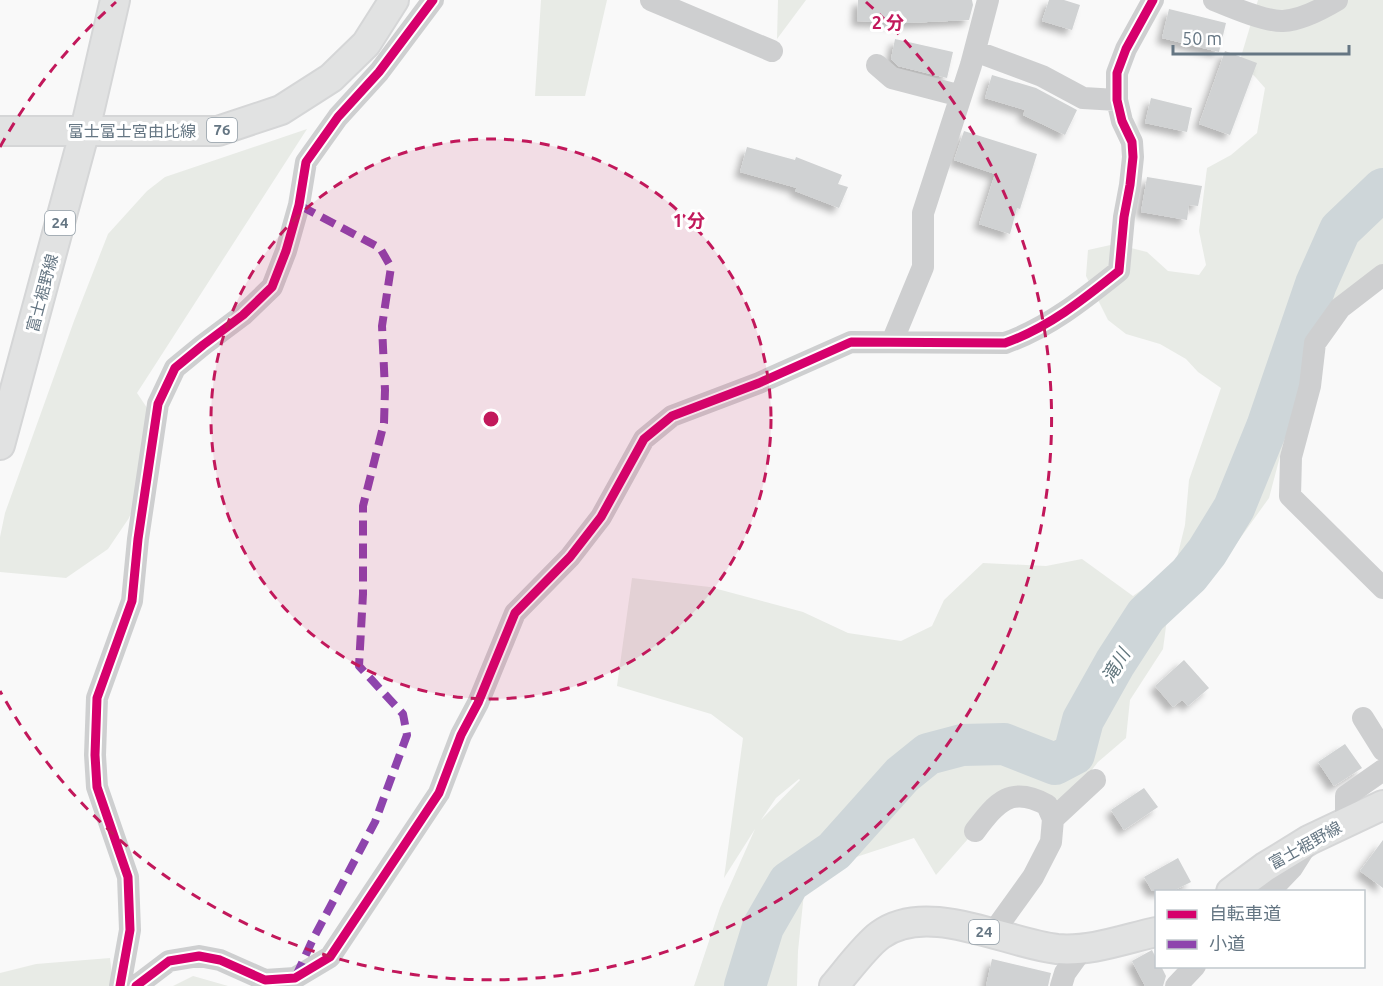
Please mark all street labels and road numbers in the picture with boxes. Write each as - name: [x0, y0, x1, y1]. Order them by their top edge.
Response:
- road number: 76: [207, 118, 237, 142]
- street label: 富士富士宮由比線: [68, 122, 196, 140]
- road number: 24: [45, 211, 75, 235]
- street label: 富士裾野線: [23, 252, 61, 334]
- street label: 富士裾野線: [1266, 818, 1344, 872]
- road number: 24: [969, 920, 999, 944]

